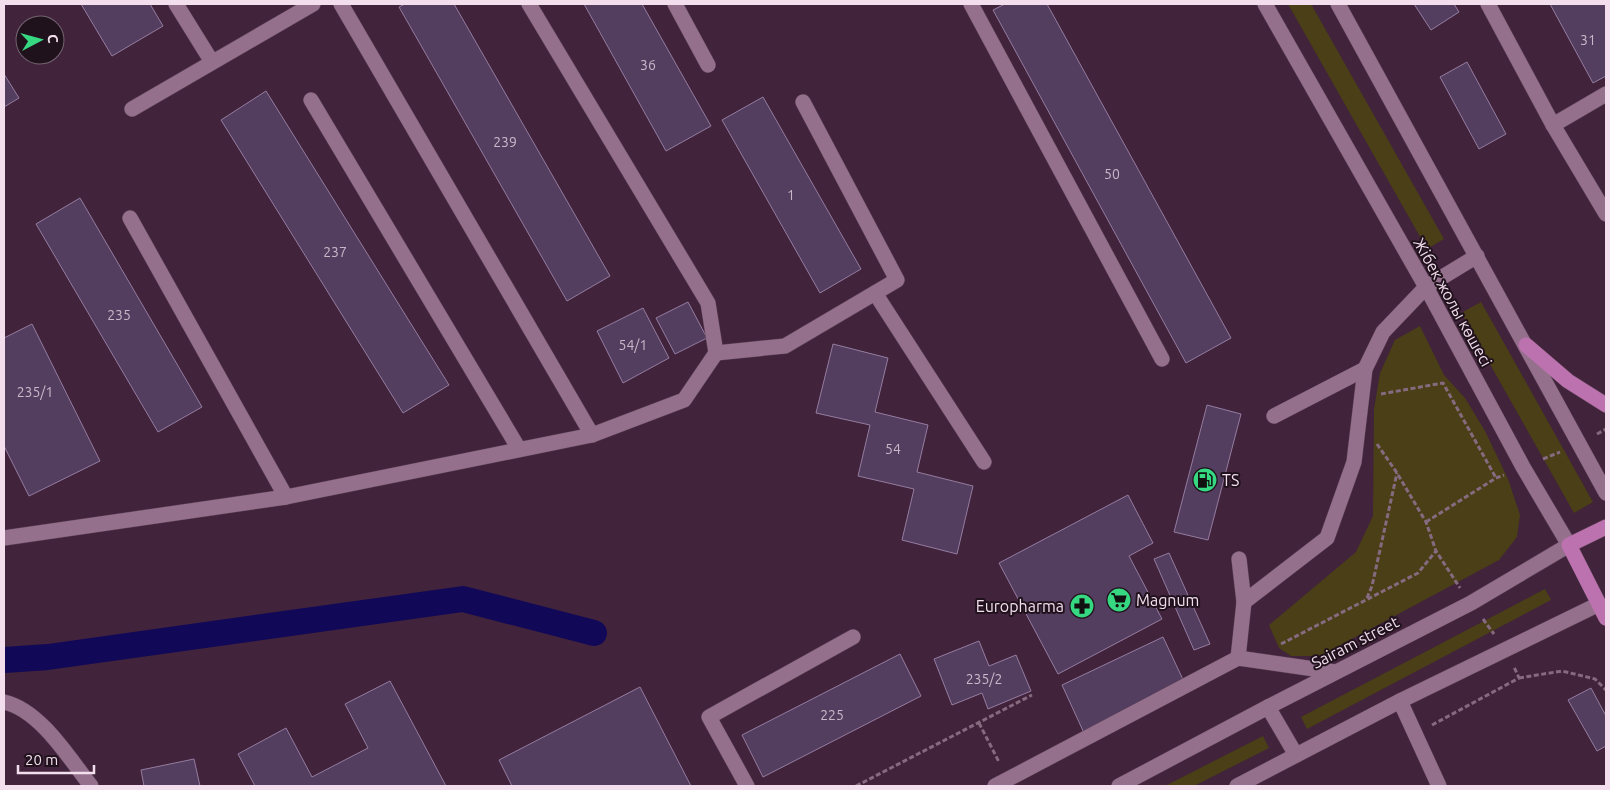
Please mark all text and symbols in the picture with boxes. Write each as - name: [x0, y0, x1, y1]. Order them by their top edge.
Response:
- north arrow: [15, 15, 65, 65]
- house number: 31: [1580, 32, 1596, 48]
- text: С: [45, 33, 61, 44]
- house number: 36: [640, 57, 656, 73]
- house number: 239: [493, 134, 517, 150]
- house number: 50: [1104, 166, 1120, 182]
- house number: 1: [787, 187, 795, 203]
- street label: Жібек жолы көшесі: [1410, 235, 1496, 369]
- house number: 237: [323, 244, 347, 260]
- house number: 235: [107, 307, 131, 323]
- house number: 54/1: [619, 337, 647, 353]
- house number: 235/1: [17, 384, 53, 400]
- house number: 54: [885, 441, 901, 457]
- fuel station icon: TS: [1192, 467, 1218, 493]
- place label: TS: [1222, 471, 1239, 489]
- supermarket icon: Magnum: [1106, 587, 1132, 613]
- place label: Magnum: [1136, 591, 1199, 609]
- pharmacy icon: Europharma: [1069, 593, 1095, 619]
- place label: Europharma: [976, 597, 1064, 615]
- street label: Sairam street: [1308, 612, 1402, 672]
- house number: 235/2: [966, 671, 1002, 687]
- house number: 225: [820, 707, 844, 723]
- scale bar: [18, 742, 94, 774]
- text: 20 m: [25, 751, 58, 768]

